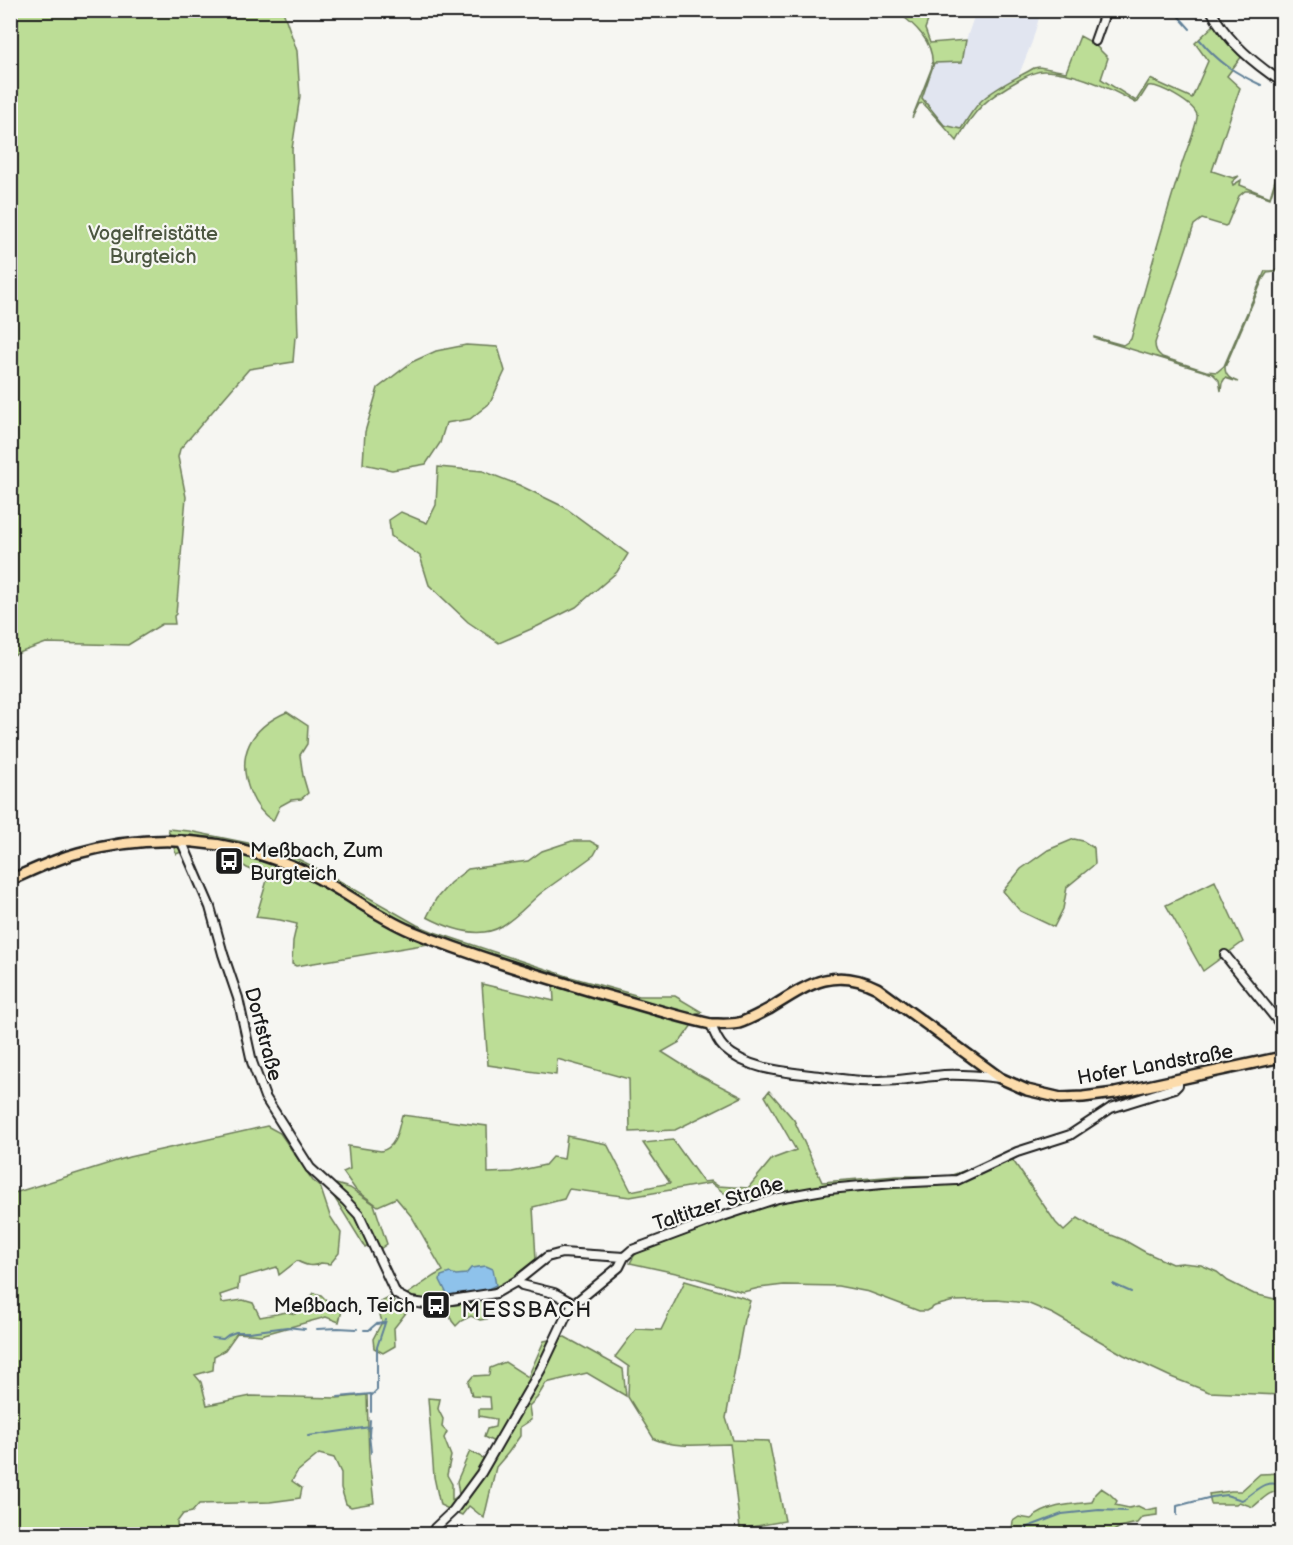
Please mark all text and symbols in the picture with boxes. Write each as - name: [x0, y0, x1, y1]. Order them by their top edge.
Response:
- park label: Vogelfreistätte Burgteich: [88, 222, 218, 269]
- place label: Meßbach, Zum Burgteich: [250, 839, 383, 886]
- bus stop icon: Meßbach, Zum Burgteich: [213, 845, 245, 877]
- street label: Dorfstraße: [239, 985, 287, 1084]
- street label: Hofer Landstraße: [1075, 1039, 1235, 1091]
- street label: Taltitzer Straße: [650, 1172, 787, 1236]
- bus stop icon: Meßbach, Teich: [420, 1289, 452, 1321]
- place label: Meßbach, Teich: [274, 1294, 415, 1318]
- district label: MESSBACH: [461, 1297, 593, 1324]

